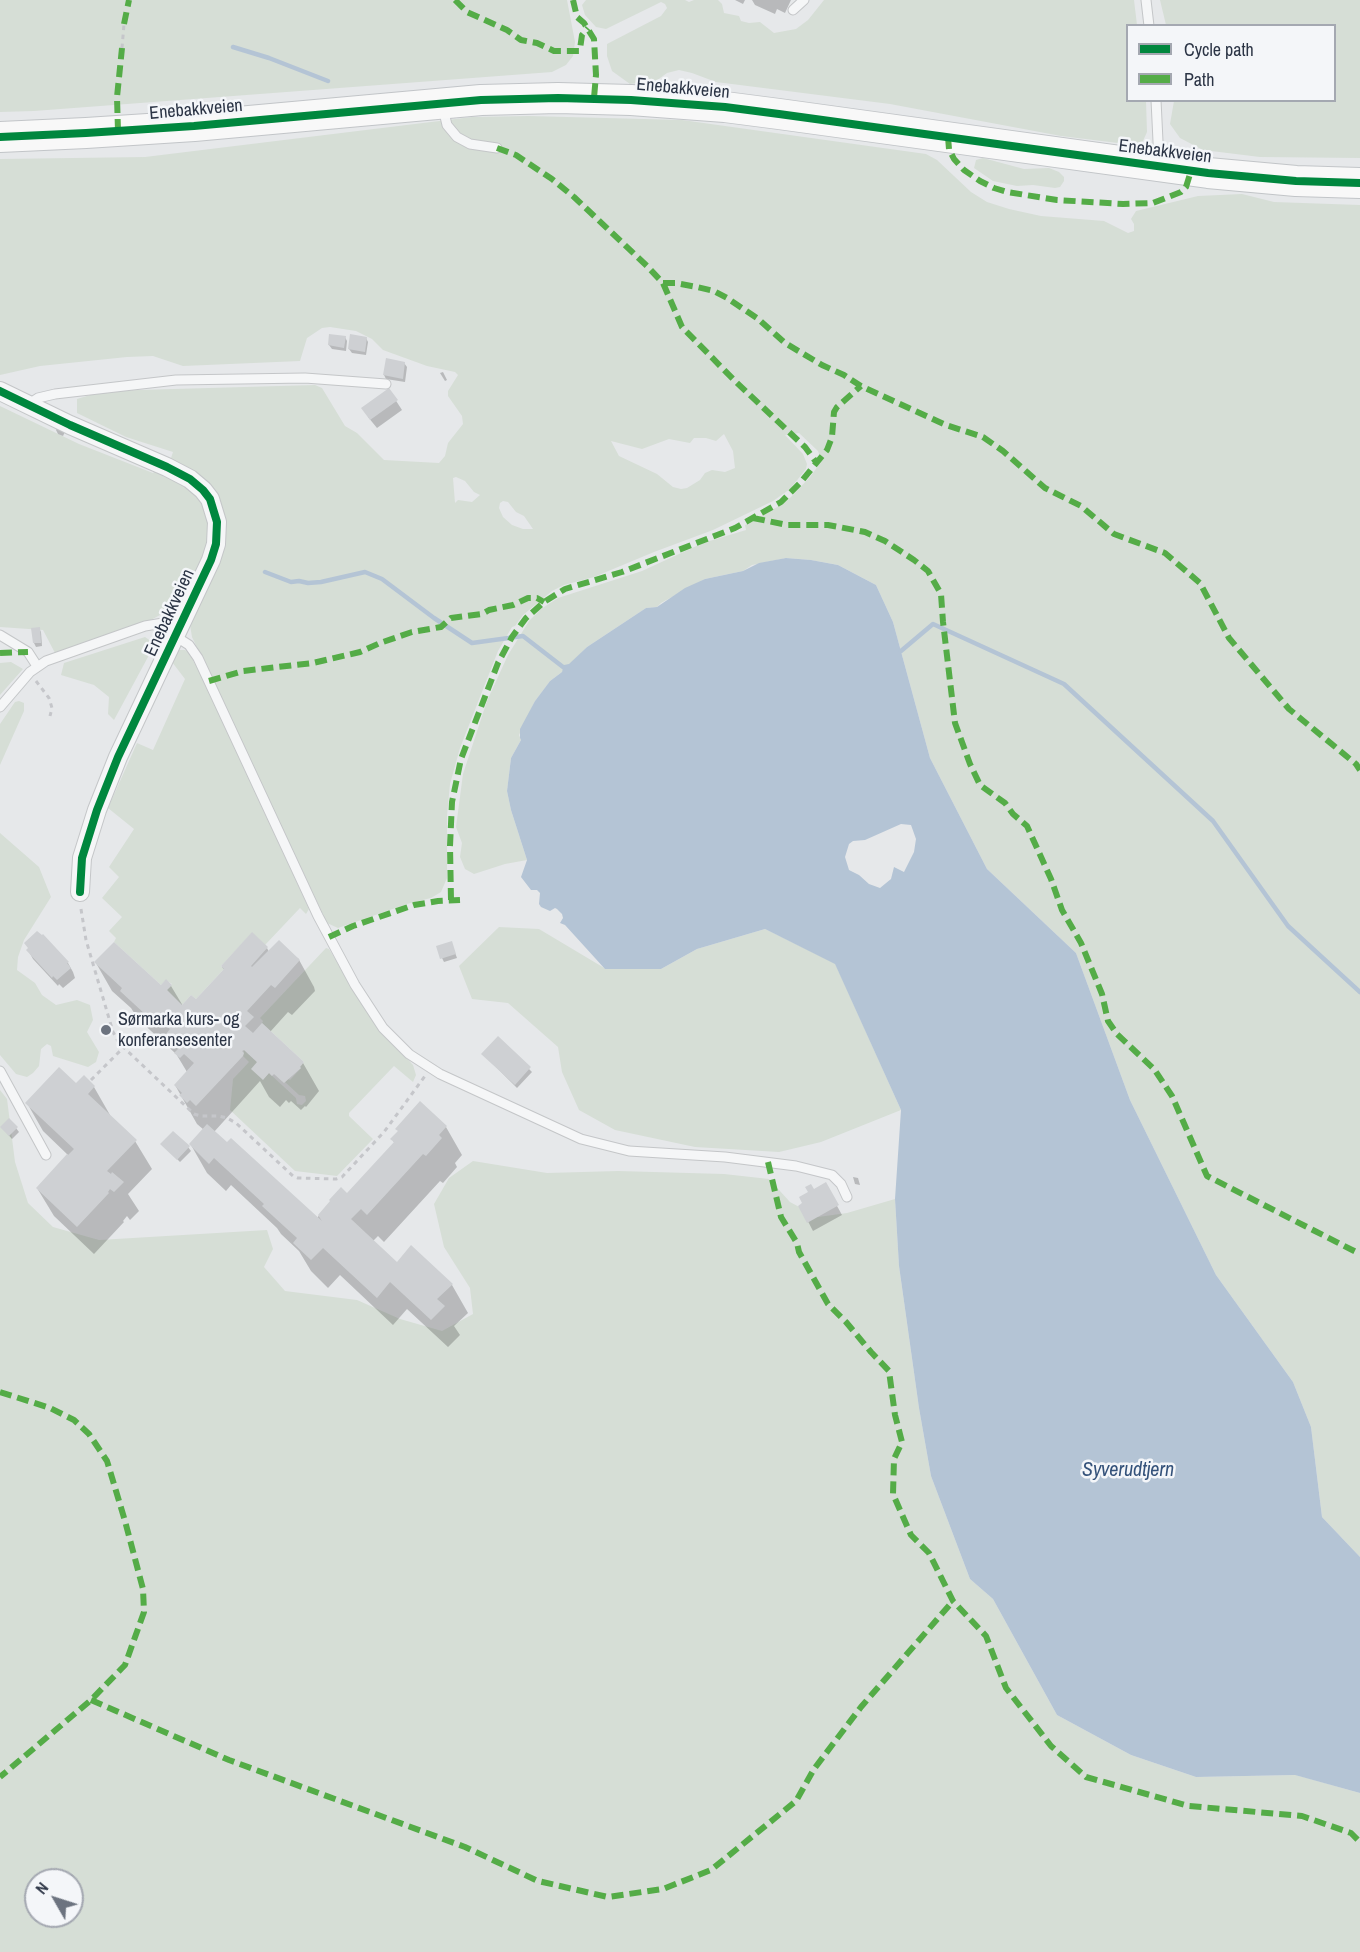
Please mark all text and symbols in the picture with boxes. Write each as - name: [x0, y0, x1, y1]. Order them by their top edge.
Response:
- legend: [1126, 24, 1336, 102]
- text: Cycle path: [1184, 37, 1254, 62]
- text: Path: [1184, 67, 1214, 92]
- street label: Enebakkveien: [635, 74, 731, 104]
- street label: Enebakkveien: [148, 95, 244, 125]
- street label: Enebakkveien: [1117, 136, 1213, 168]
- street label: Enebakkveien: [140, 566, 200, 660]
- place label: Sørmarka kurs- og konferansesenter: [118, 1009, 239, 1052]
- marker: Sørmarka kurs- og konferansesenter: [99, 1023, 113, 1037]
- water label: Syverudtjern: [1082, 1459, 1174, 1483]
- north arrow: [24, 1868, 84, 1928]
- text: N: [30, 1877, 53, 1899]

